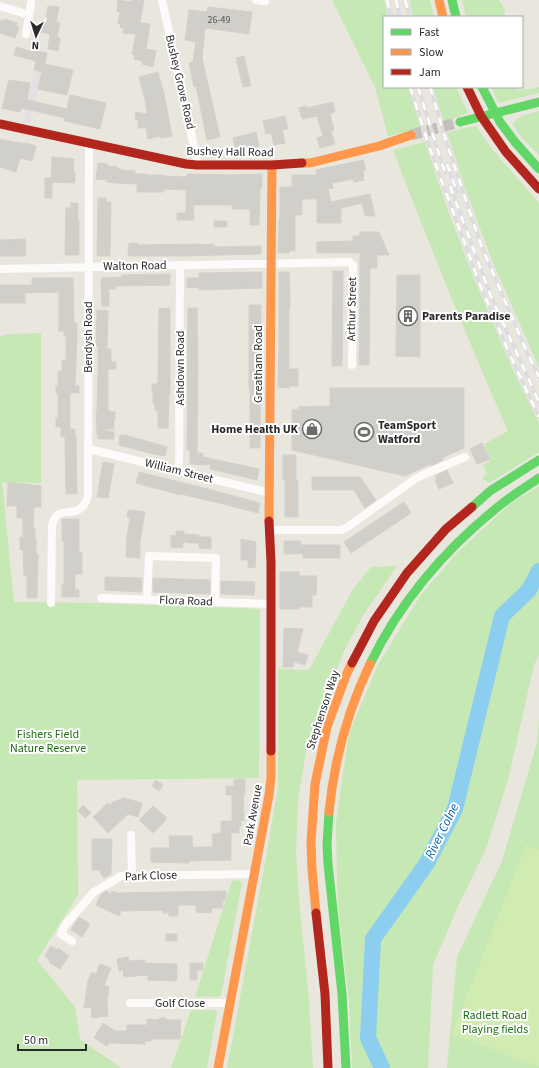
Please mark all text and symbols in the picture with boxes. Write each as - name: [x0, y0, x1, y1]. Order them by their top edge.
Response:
- house number: 26-49: [208, 13, 231, 27]
- north arrow: [16, 16, 56, 56]
- legend: [383, 16, 523, 88]
- text: Fast: [419, 24, 439, 41]
- street label: Bushey Grove Road: [161, 33, 199, 131]
- text: N: [31, 38, 40, 53]
- text: Slow: [419, 44, 444, 61]
- text: Jam: [419, 64, 441, 81]
- street label: Bushey Hall Road: [186, 143, 274, 161]
- street label: Walton Road: [103, 257, 167, 275]
- street label: Arthur Street: [343, 277, 361, 341]
- street label: Bendysh Road: [80, 301, 97, 373]
- building icon: Parents Paradise: [397, 305, 419, 327]
- place label: Parents Paradise: [422, 308, 511, 325]
- street label: Greatham Road: [250, 325, 267, 403]
- street label: Ashdown Road: [172, 331, 189, 405]
- place label: TeamSport Watford: [378, 417, 436, 448]
- shop icon: Home Health UK: [301, 418, 323, 440]
- place label: Home Health UK: [211, 421, 299, 438]
- sports icon: TeamSport Watford: [353, 421, 375, 443]
- street label: William Street: [143, 454, 215, 488]
- street label: Flora Road: [159, 592, 213, 610]
- street label: Stephenson Way: [302, 668, 344, 752]
- park label: Fishers Field Nature Reserve: [10, 726, 86, 757]
- street label: Park Avenue: [239, 783, 267, 847]
- water label: River Colne: [421, 800, 463, 862]
- street label: Park Close: [125, 867, 177, 885]
- street label: Golf Close: [155, 995, 205, 1012]
- park label: Radlett Road Playing fields: [462, 1007, 528, 1038]
- scale bar: [18, 1026, 86, 1052]
- text: 50 m: [24, 1032, 48, 1049]

